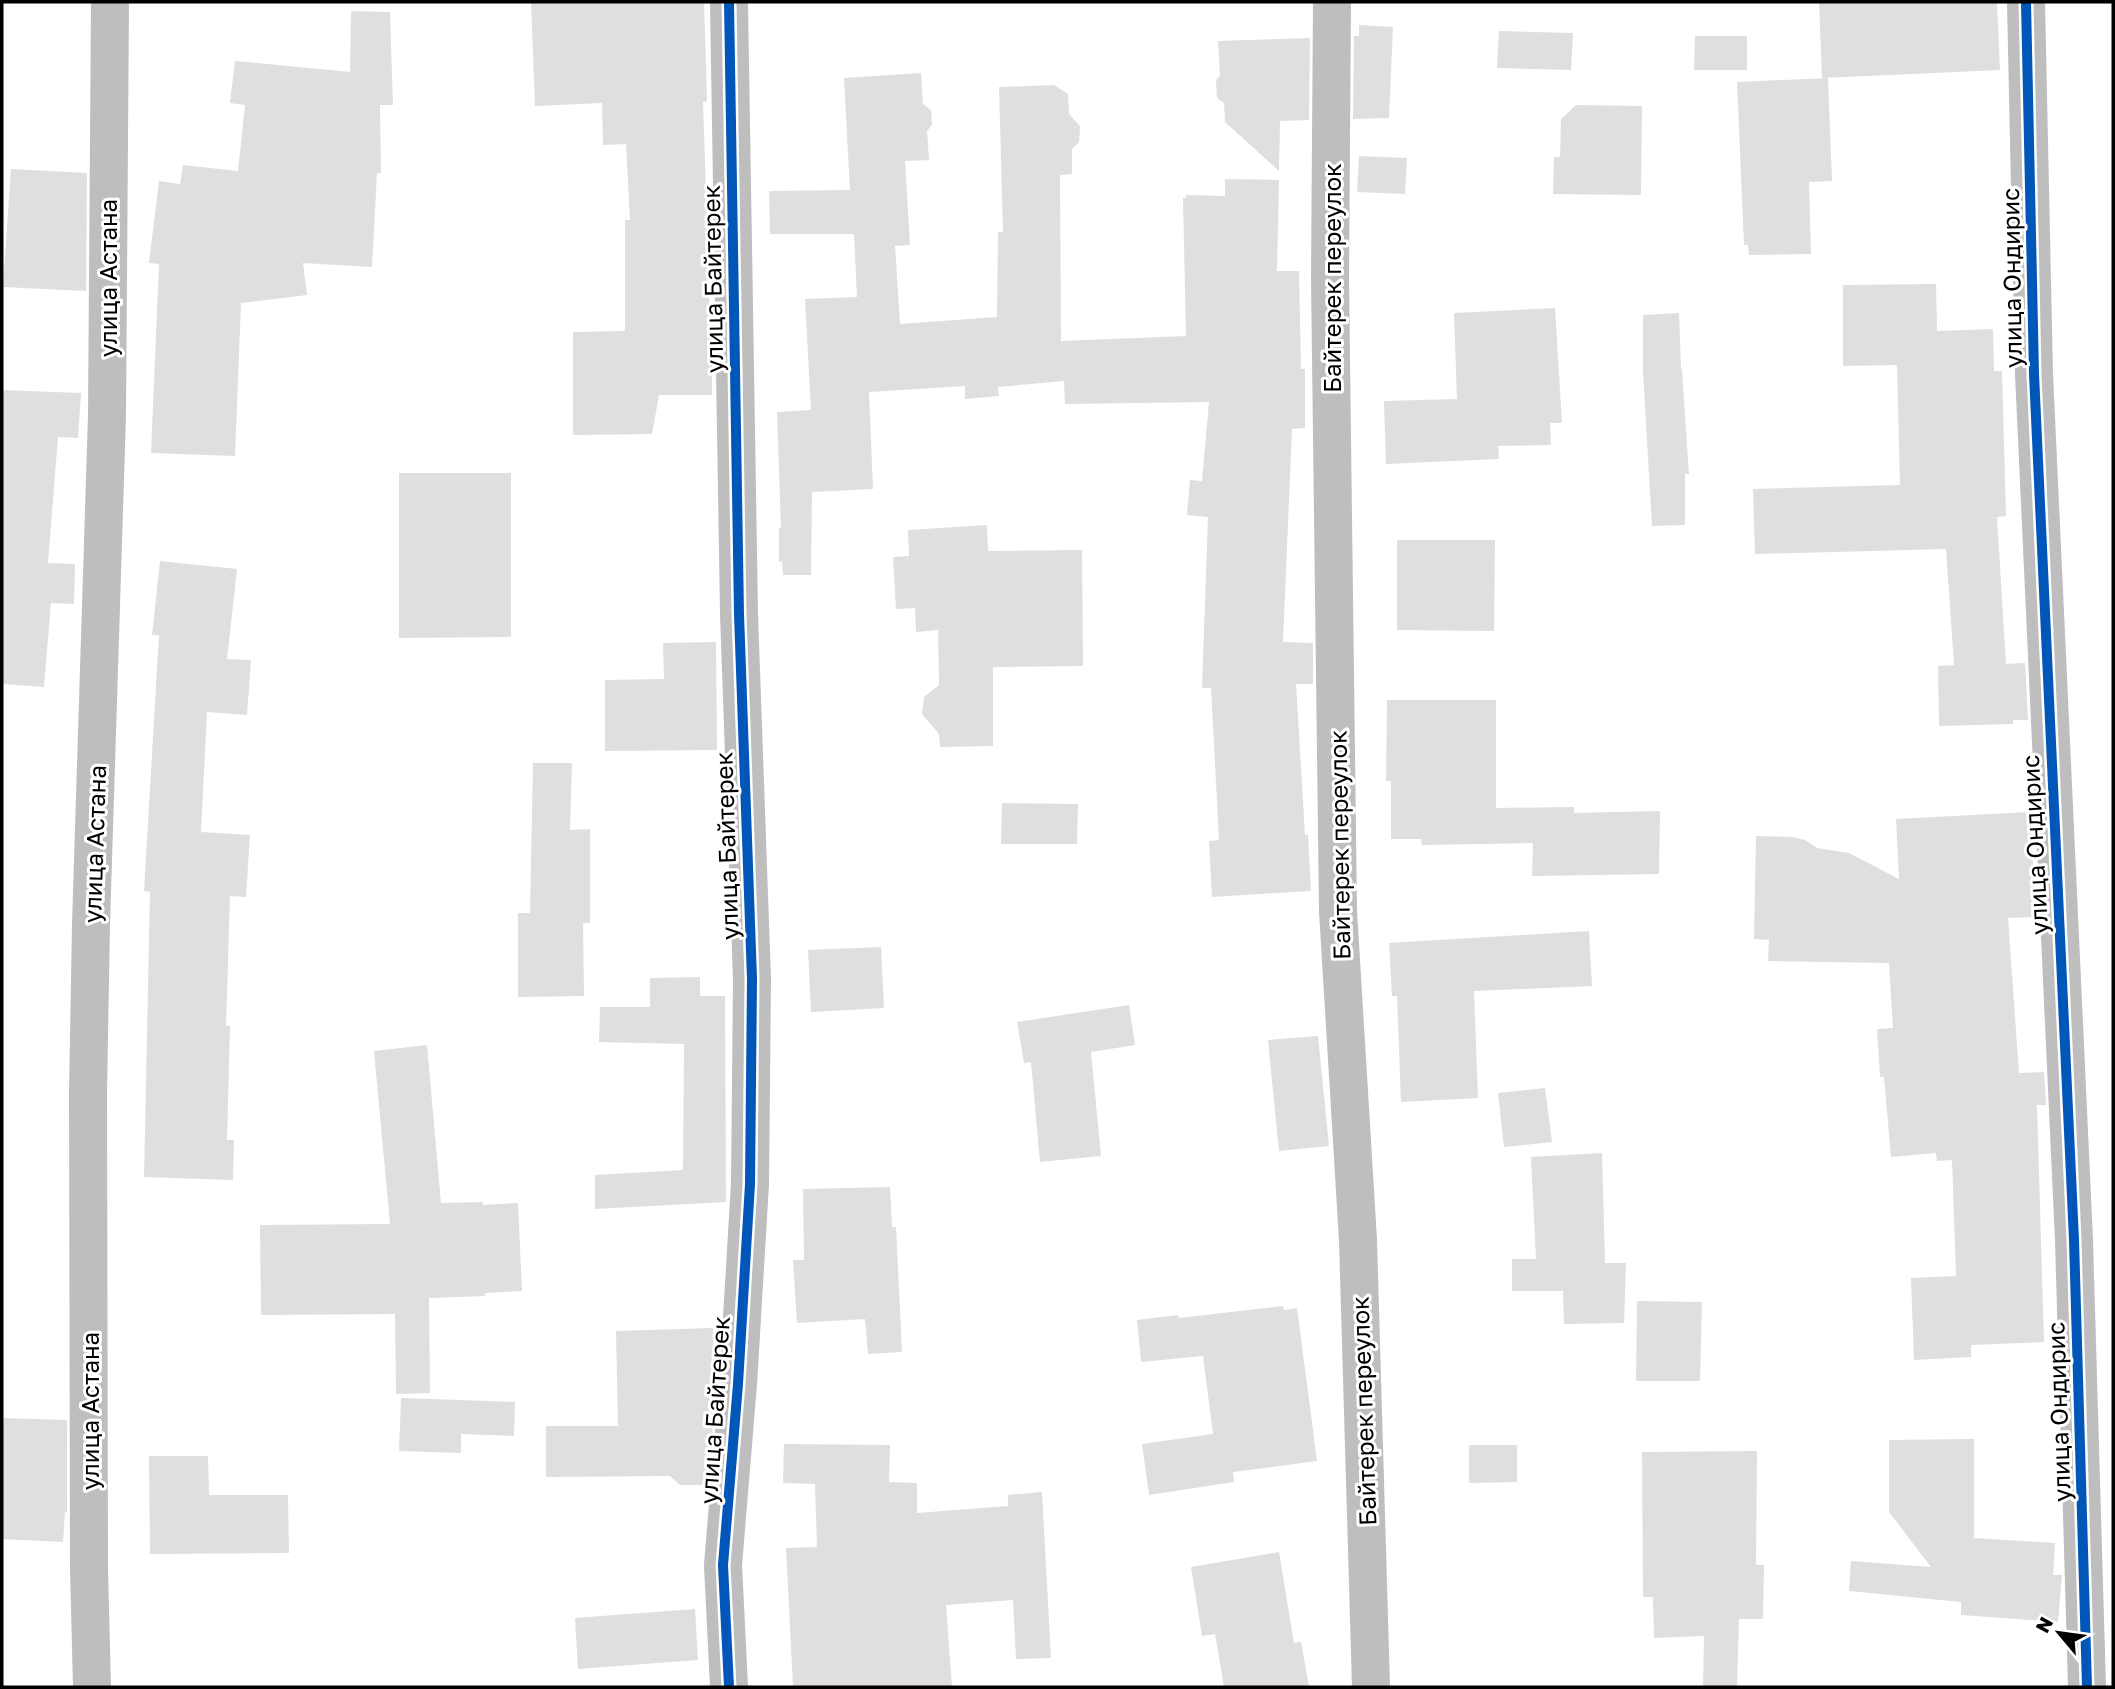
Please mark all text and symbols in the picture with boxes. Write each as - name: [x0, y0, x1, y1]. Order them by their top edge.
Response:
- street label: Байтерек переулок: [1317, 163, 1346, 393]
- street label: улица Байтерек: [696, 184, 728, 373]
- street label: улица Ондирис: [1995, 188, 2027, 368]
- street label: улица Астана: [93, 199, 122, 357]
- street label: Байтерек переулок: [1322, 730, 1356, 960]
- street label: улица Байтерек: [708, 751, 744, 941]
- street label: улица Ондирис: [2015, 754, 2053, 936]
- street label: улица Астана: [77, 764, 111, 924]
- street label: Байтерек переулок: [1344, 1295, 1382, 1526]
- street label: улица Байтерек: [693, 1315, 735, 1505]
- street label: улица Ондирис: [2040, 1321, 2076, 1503]
- street label: улица Астана: [75, 1332, 104, 1490]
- north arrow: [2024, 1598, 2094, 1668]
- text: N: [2030, 1613, 2057, 1636]

